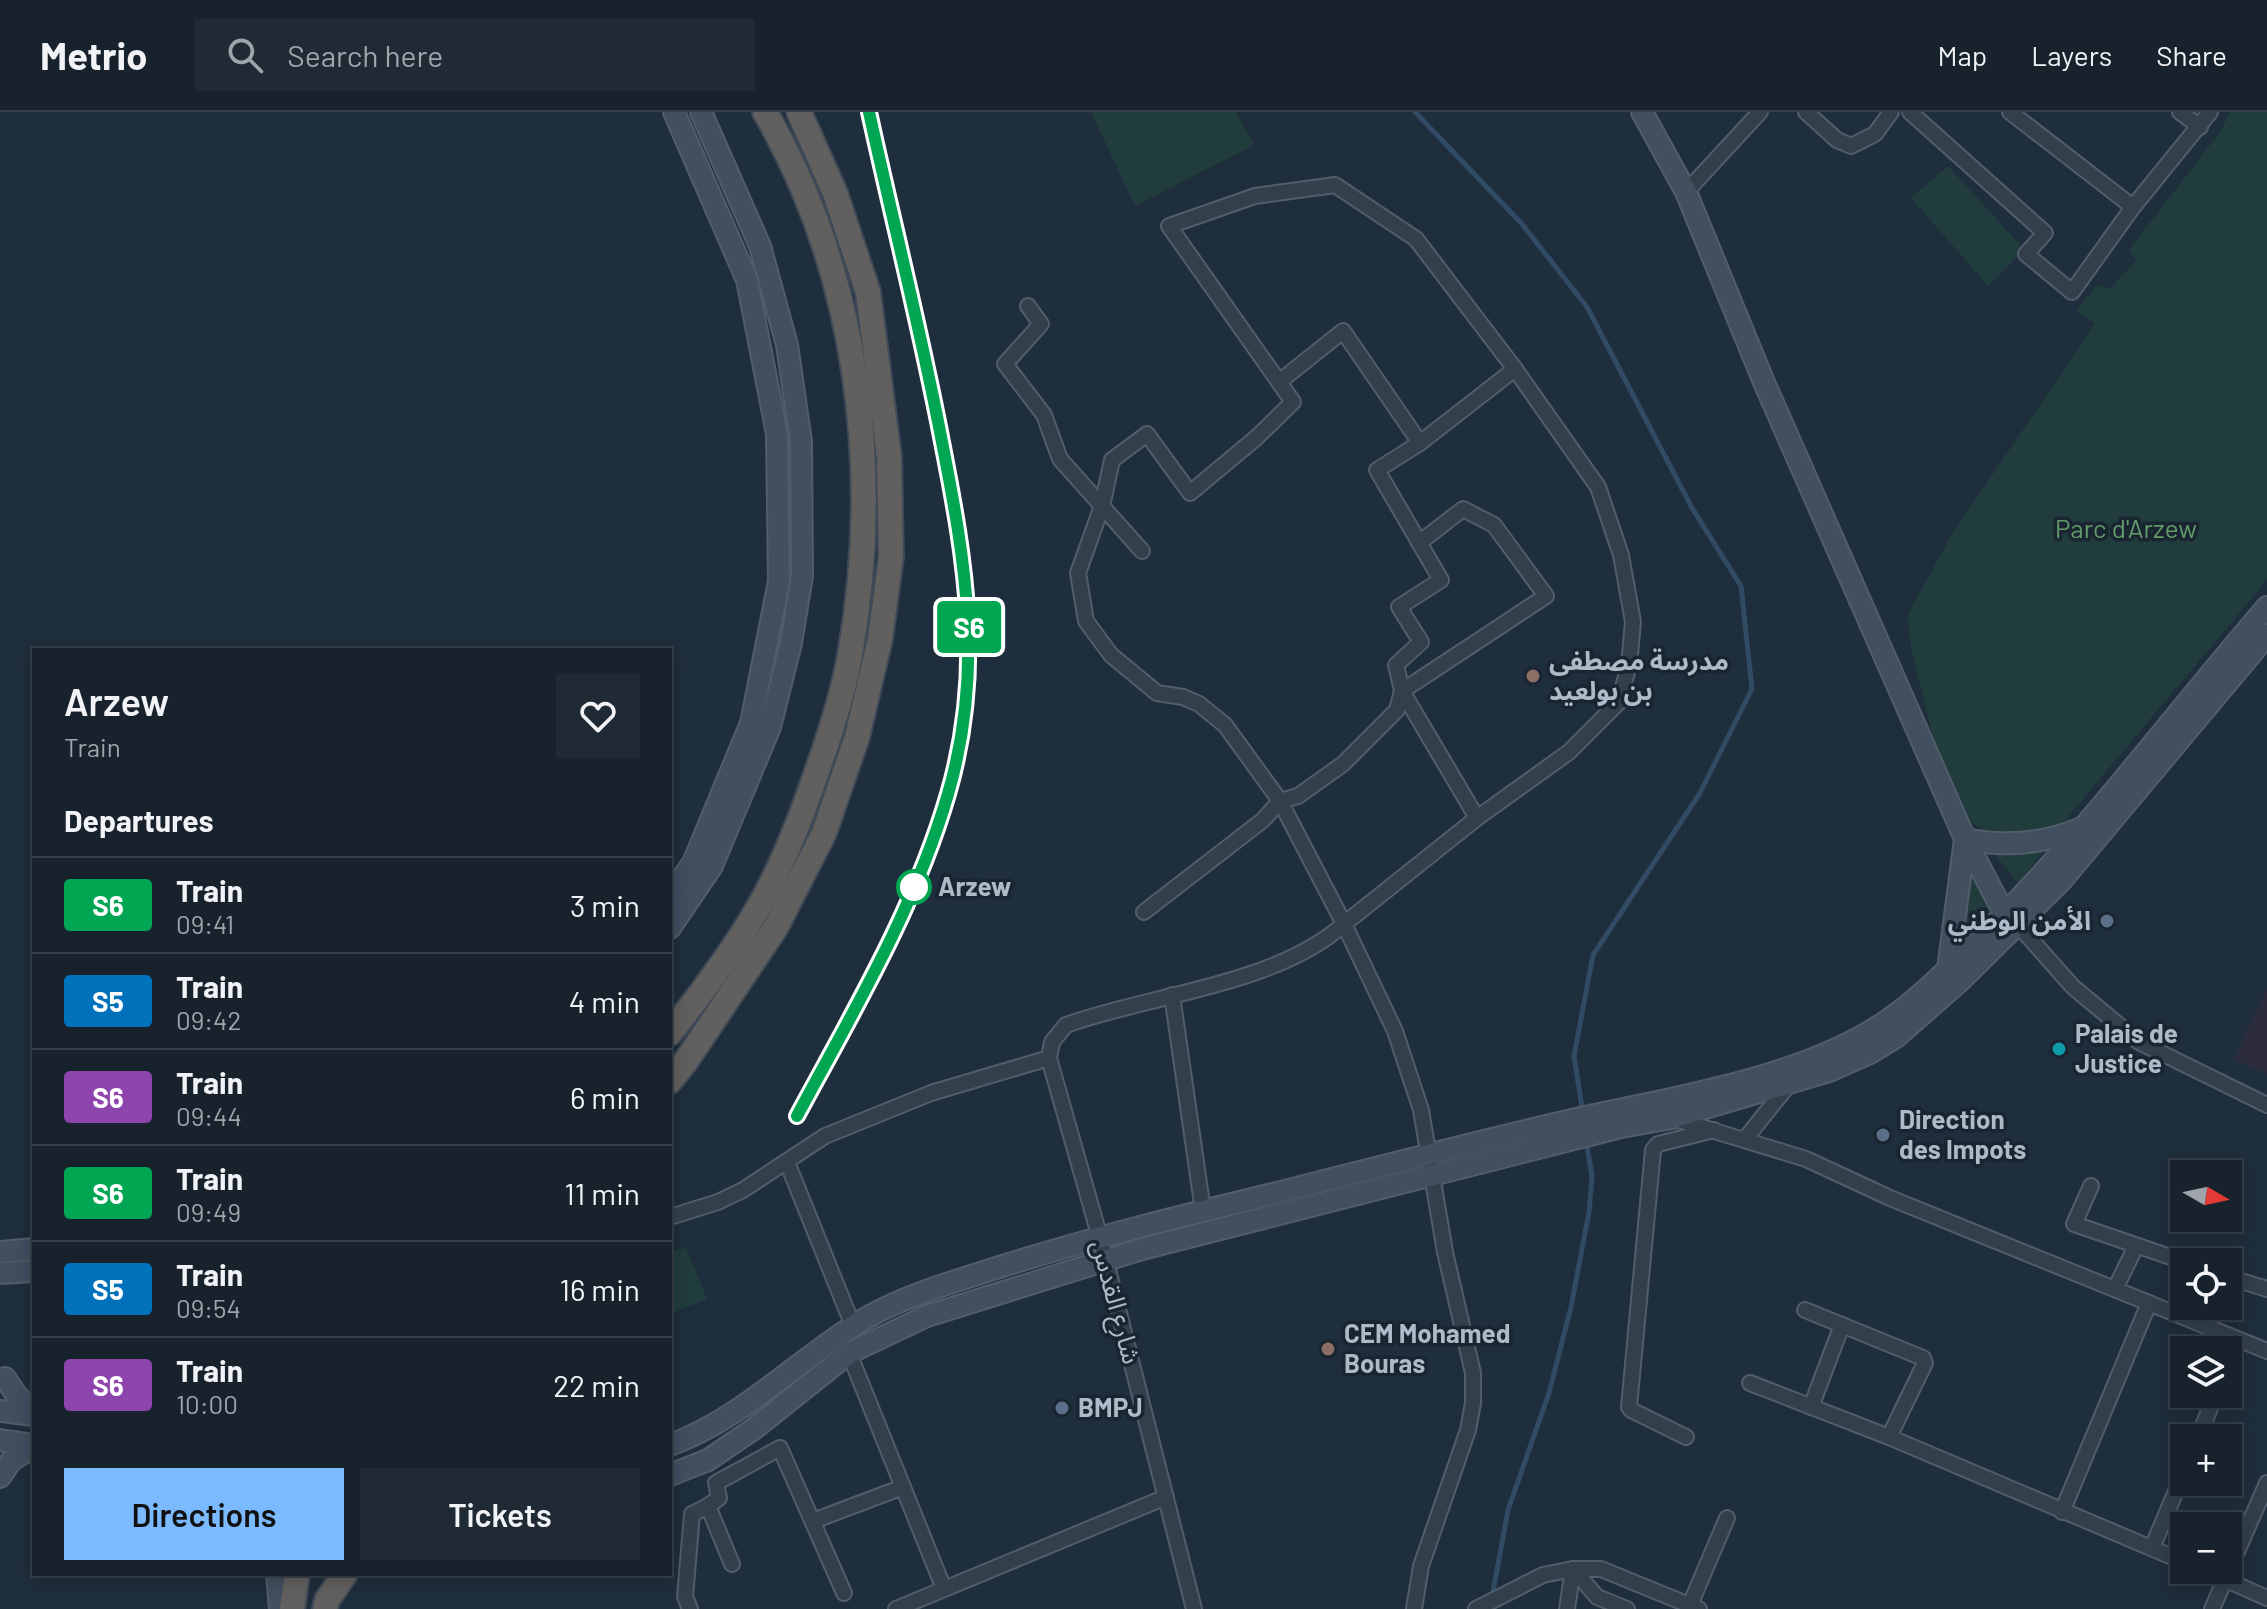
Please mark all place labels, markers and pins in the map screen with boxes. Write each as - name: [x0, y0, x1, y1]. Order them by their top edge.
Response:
- place label: مدرسة مصطفى بن بولعيد: [1549, 644, 1729, 706]
- marker: مدرسة مصطفى بن بولعيد: [1524, 667, 1542, 685]
- marker: Arzew: [897, 870, 931, 904]
- place label: Arzew: [938, 870, 1011, 901]
- place label: الأمن الوطني: [1948, 904, 2091, 942]
- marker: الأمن الوطني: [2098, 912, 2116, 930]
- place label: Palais de Justice: [2075, 1017, 2178, 1078]
- marker: Palais de Justice: [2050, 1040, 2068, 1058]
- place label: Direction des Impots: [1899, 1103, 2026, 1164]
- marker: Direction des Impots: [1874, 1126, 1892, 1144]
- place label: CEM Mohamed Bouras: [1344, 1317, 1510, 1378]
- marker: CEM Mohamed Bouras: [1319, 1340, 1337, 1358]
- place label: BMPJ: [1078, 1391, 1143, 1422]
- marker: BMPJ: [1053, 1399, 1071, 1417]

